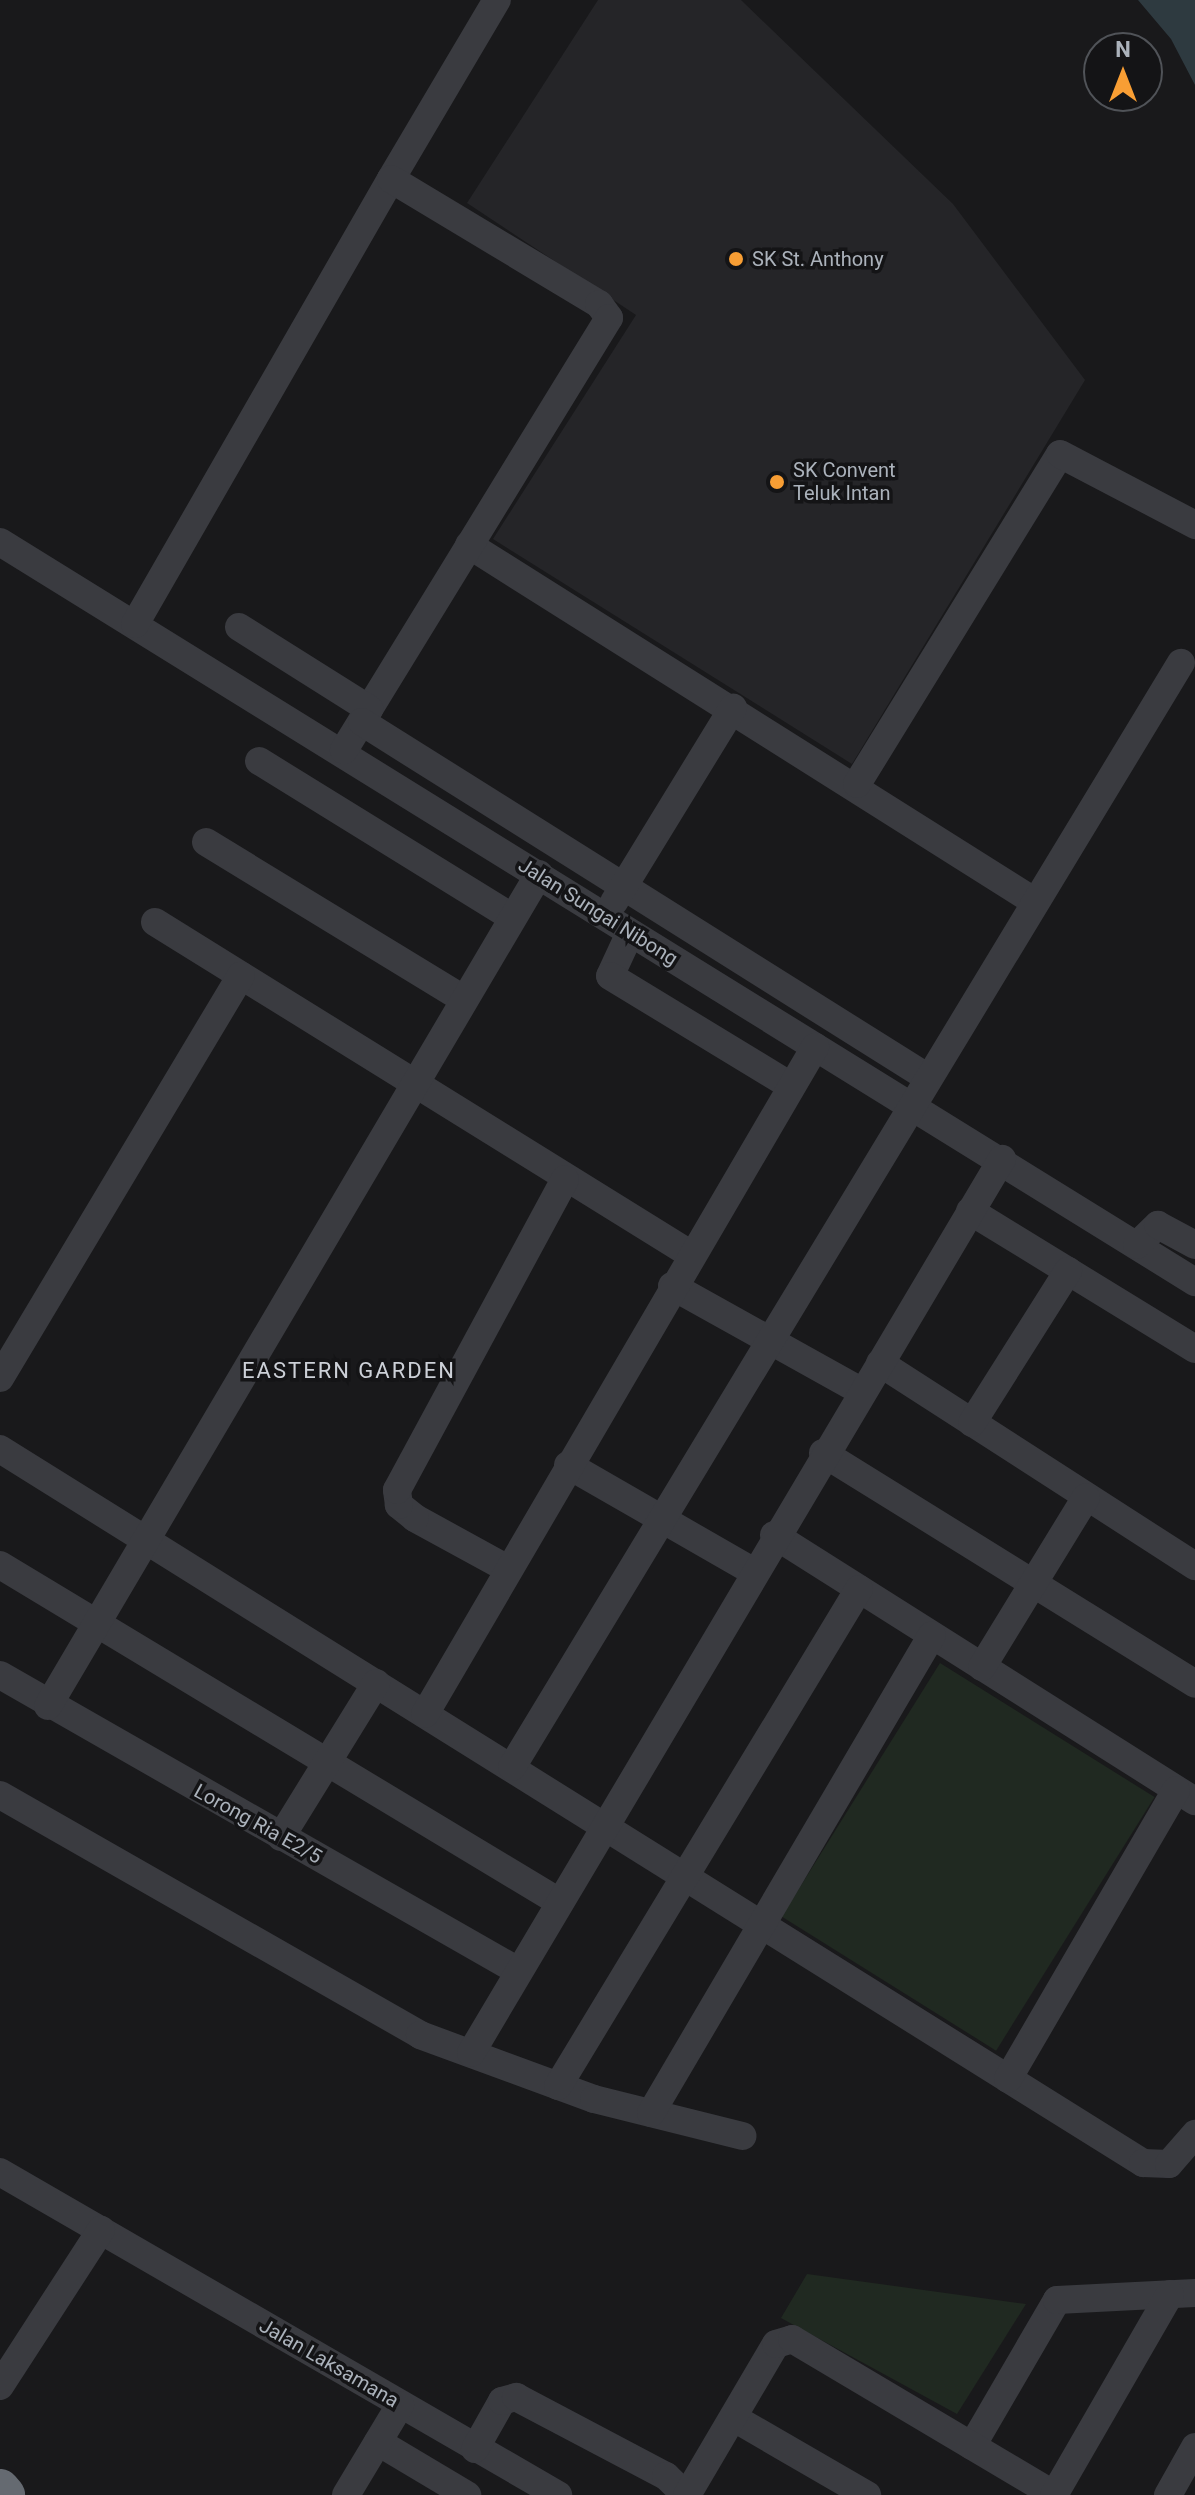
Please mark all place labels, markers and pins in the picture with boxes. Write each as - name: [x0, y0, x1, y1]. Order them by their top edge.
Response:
- place label: SK St. Anthony: [752, 247, 884, 271]
- marker: SK St. Anthony: [727, 250, 745, 268]
- place label: SK Convent Teluk Intan: [793, 458, 896, 505]
- marker: SK Convent Teluk Intan: [768, 473, 786, 491]

